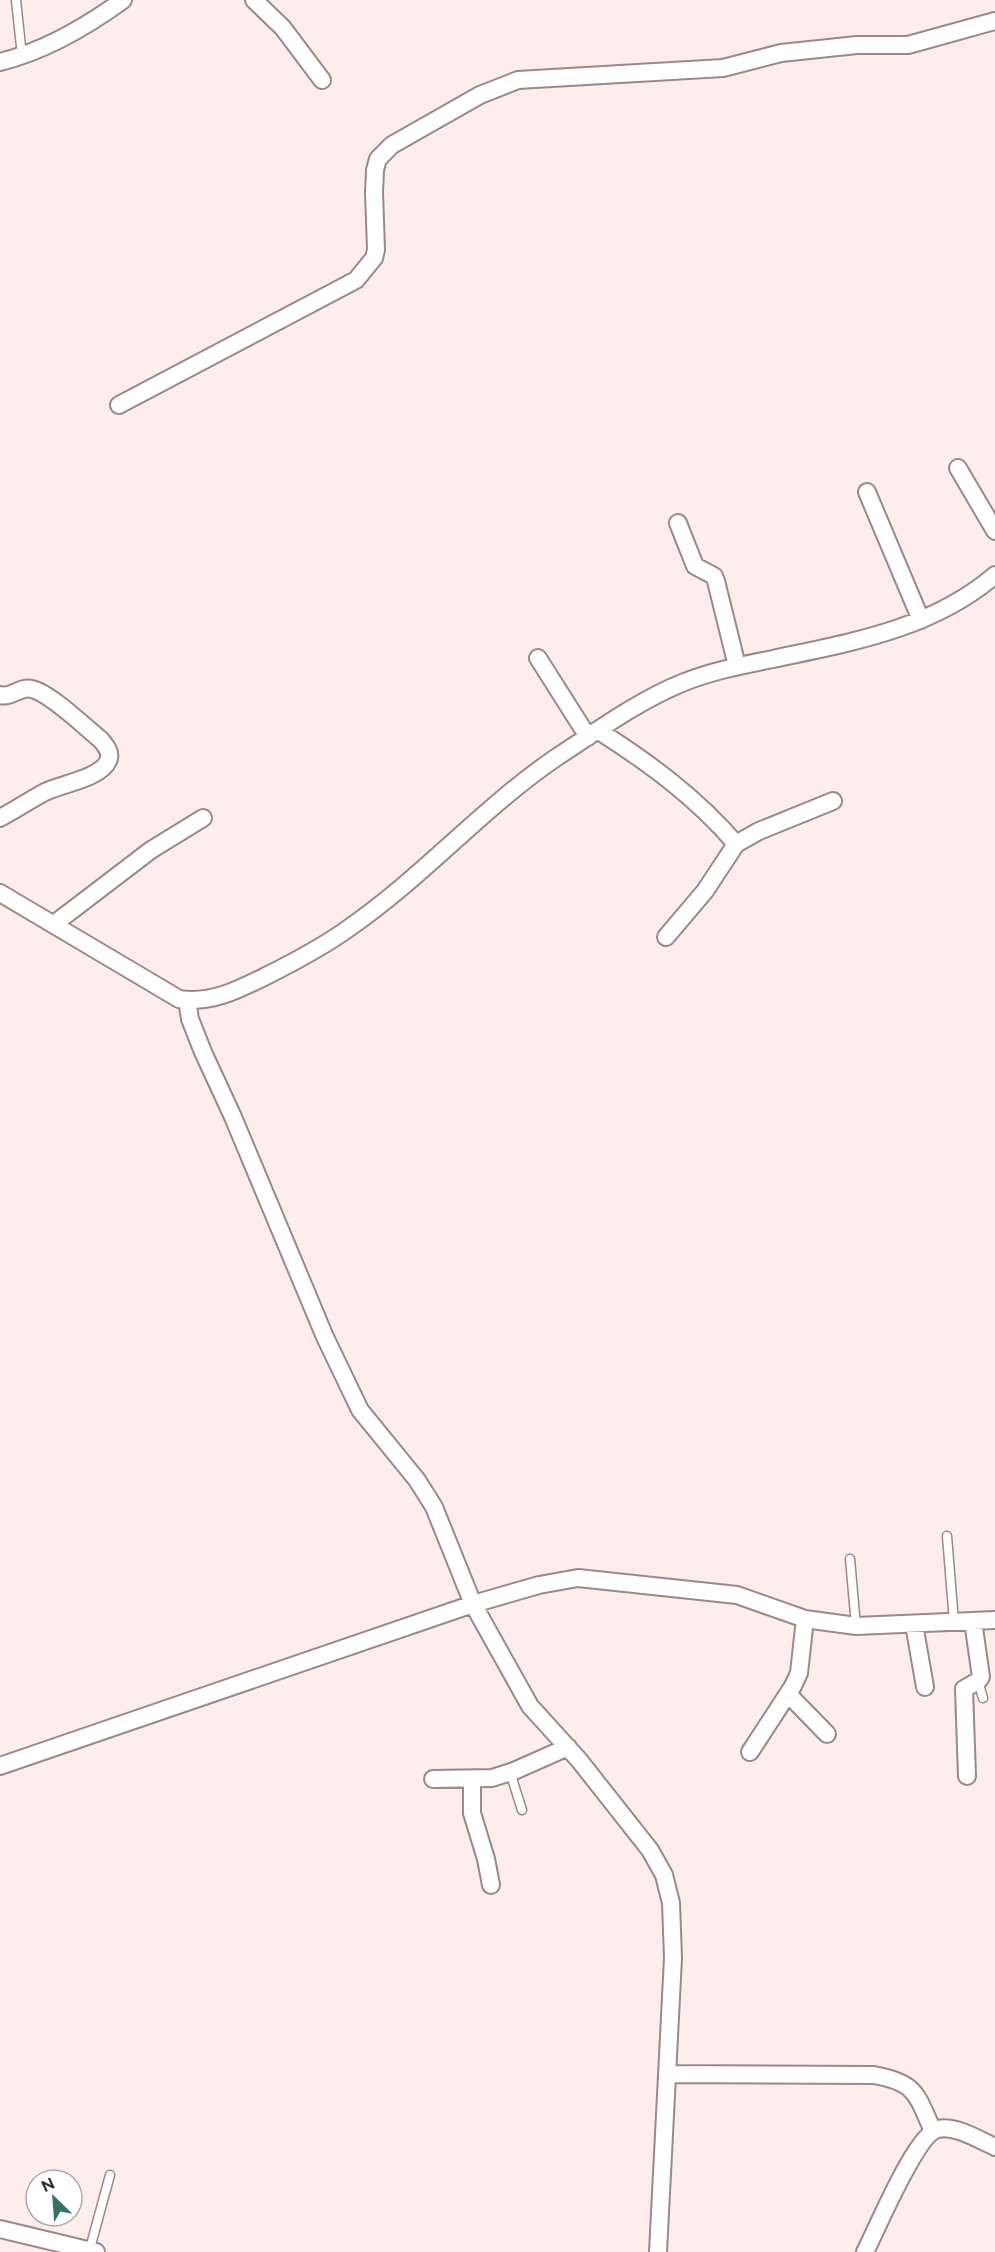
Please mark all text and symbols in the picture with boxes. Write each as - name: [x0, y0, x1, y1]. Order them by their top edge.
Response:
- north arrow: [24, 2168, 84, 2228]
- text: N: [38, 2174, 57, 2196]

